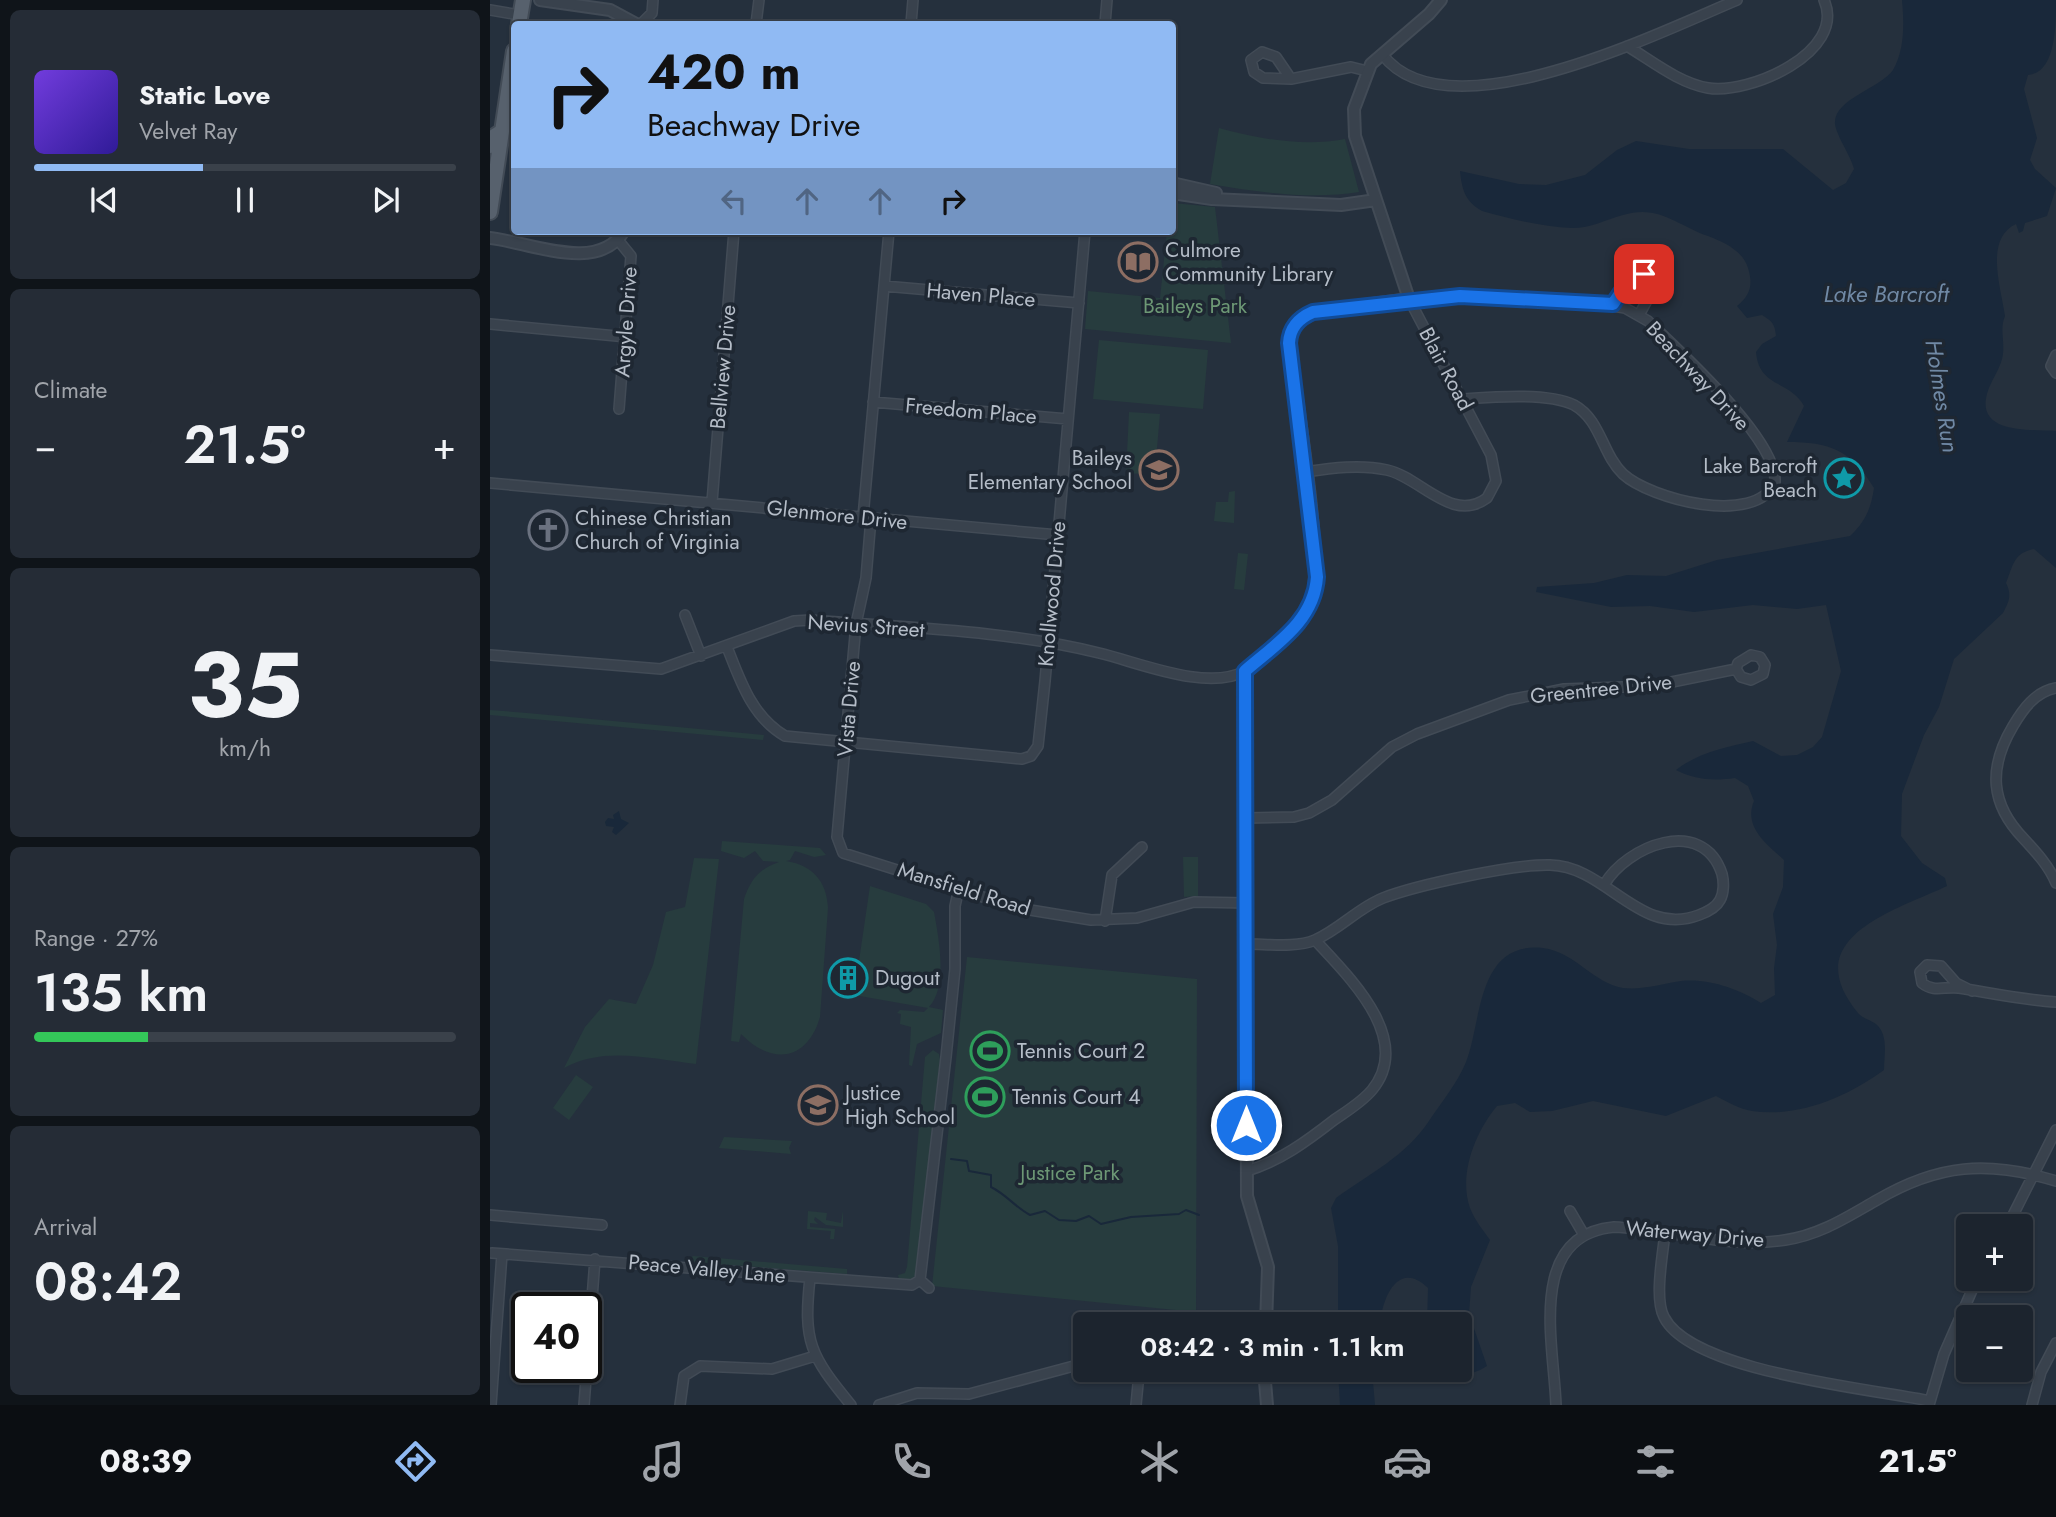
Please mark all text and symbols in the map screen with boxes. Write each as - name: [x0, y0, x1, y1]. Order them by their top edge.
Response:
- text: 420 m: [647, 37, 801, 107]
- icon: right: [532, 49, 623, 140]
- text: Static Love: [139, 76, 271, 114]
- text: Beachway Drive: [647, 102, 860, 148]
- text: Velvet Ray: [139, 114, 237, 148]
- icon: previous: [85, 181, 123, 219]
- icon: pause: [226, 181, 264, 219]
- icon: next: [367, 181, 405, 219]
- icon: left: [715, 182, 753, 220]
- icon: ahead: [788, 182, 826, 220]
- icon: ahead: [861, 182, 899, 220]
- icon: right: [934, 182, 972, 220]
- place label: Culmore Community Library: [1165, 235, 1334, 289]
- library icon: Culmore Community Library: [1117, 241, 1159, 283]
- pin: [1614, 244, 1674, 304]
- icon: arrive: [1625, 255, 1663, 293]
- street label: Argyle Drive: [607, 266, 645, 378]
- street label: Haven Place: [925, 275, 1037, 315]
- water label: Lake Barcroft: [1823, 277, 1950, 311]
- park label: Baileys Park: [1143, 291, 1248, 321]
- street label: Bellview Drive: [703, 303, 743, 430]
- street label: Beachway Drive: [1639, 315, 1757, 438]
- street label: Blair Road: [1411, 322, 1481, 416]
- water label: Holmes Run: [1916, 337, 1968, 455]
- text: Climate: [34, 373, 107, 407]
- street label: Freedom Place: [904, 390, 1038, 432]
- text: 21.5°: [184, 407, 306, 483]
- text: −: [34, 418, 56, 473]
- text: +: [433, 418, 456, 473]
- place label: Baileys Elementary School: [968, 443, 1132, 497]
- school or university icon: Baileys Elementary School: [1138, 449, 1180, 491]
- place label: Lake Barcroft Beach: [1703, 451, 1817, 505]
- place icon: Lake Barcroft Beach: [1823, 457, 1865, 499]
- street label: Glenmore Drive: [765, 493, 909, 537]
- place label: Chinese Christian Church of Virginia: [575, 503, 740, 557]
- church icon: Chinese Christian Church of Virginia: [527, 509, 569, 551]
- street label: Knollwood Drive: [1031, 520, 1073, 668]
- street label: Nevius Street: [806, 607, 926, 645]
- text: 35: [187, 620, 303, 751]
- street label: Vista Drive: [830, 660, 868, 758]
- street label: Greentree Drive: [1529, 667, 1674, 711]
- text: km/h: [219, 731, 271, 765]
- street label: Mansfield Road: [894, 855, 1034, 923]
- text: Range · 27%: [34, 921, 158, 955]
- text: 135 km: [34, 955, 208, 1031]
- building icon: Dugout: [827, 957, 869, 999]
- place label: Dugout: [875, 963, 940, 993]
- sports icon: Tennis Court 2: [969, 1030, 1011, 1072]
- place label: Tennis Court 2: [1017, 1036, 1145, 1066]
- sports icon: Tennis Court 4: [964, 1076, 1006, 1118]
- place label: Justice High School: [842, 1078, 955, 1132]
- place label: Tennis Court 4: [1012, 1082, 1140, 1112]
- school or university icon: Justice High School: [797, 1084, 839, 1126]
- position arrow: [1209, 1088, 1283, 1162]
- park label: Justice Park: [1017, 1158, 1121, 1188]
- text: Arrival: [34, 1210, 97, 1244]
- street label: Waterway Drive: [1624, 1213, 1766, 1255]
- map controls: [1956, 1214, 2033, 1382]
- button: +: [1956, 1214, 2033, 1291]
- text: 08:42: [34, 1244, 182, 1320]
- street label: Peace Valley Lane: [627, 1247, 787, 1291]
- speed limit sign: 40: [511, 1292, 602, 1383]
- button: −: [1956, 1305, 2033, 1382]
- text: 08:42 · 3 min · 1.1 km: [1140, 1328, 1405, 1366]
- icon: directions: [391, 1437, 440, 1486]
- icon: music: [639, 1437, 688, 1486]
- icon: phone: [887, 1437, 936, 1486]
- icon: climate: [1135, 1437, 1184, 1486]
- icon: car: [1383, 1437, 1432, 1486]
- icon: filters: [1631, 1437, 1680, 1486]
- text: 08:39: [99, 1438, 192, 1484]
- text: 21.5°: [1879, 1438, 1956, 1484]

